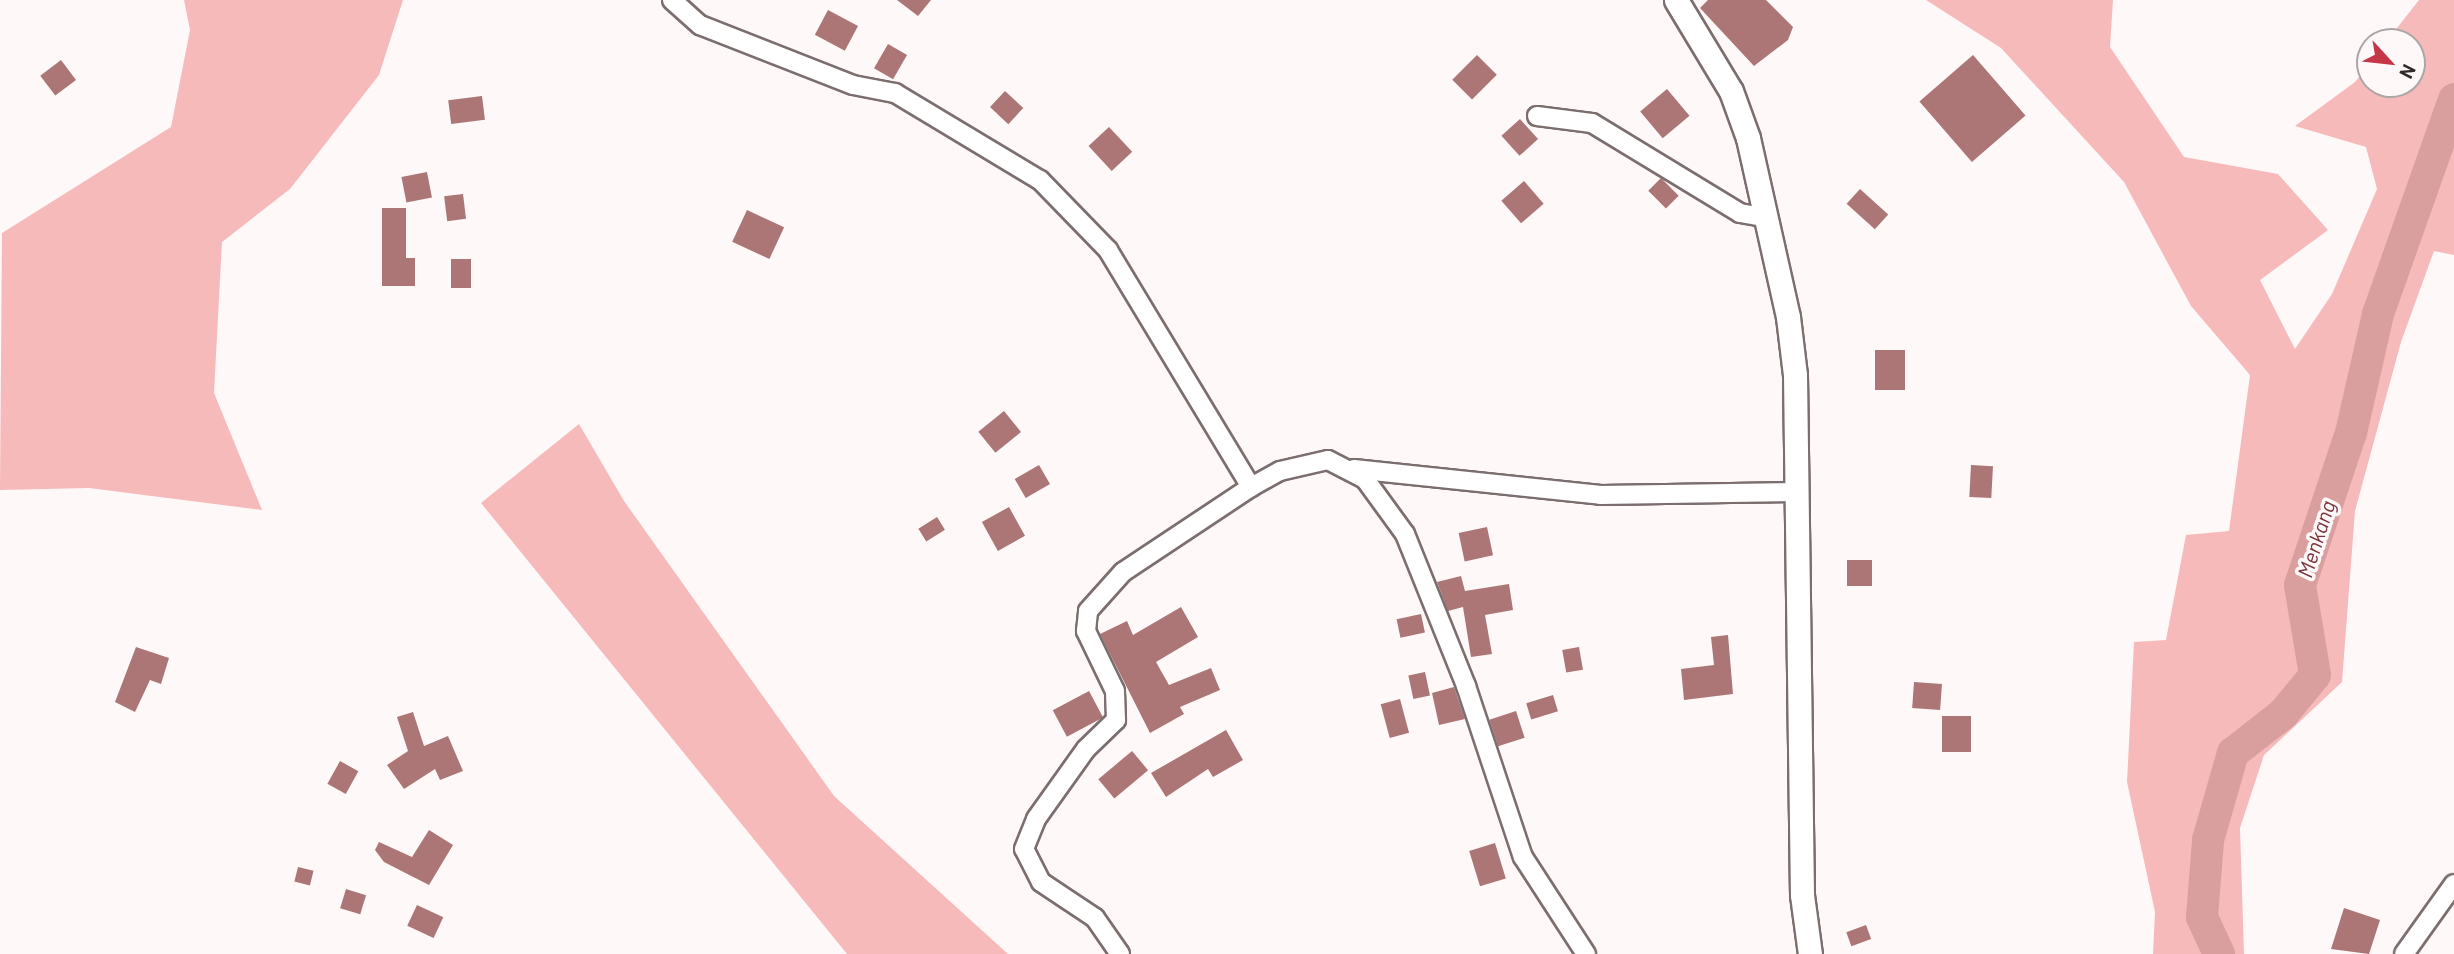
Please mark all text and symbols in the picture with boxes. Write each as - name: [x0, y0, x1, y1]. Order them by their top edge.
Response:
- north arrow: [2356, 28, 2426, 98]
- text: N: [2395, 61, 2421, 83]
- water label: Menkang: [2292, 497, 2340, 581]

